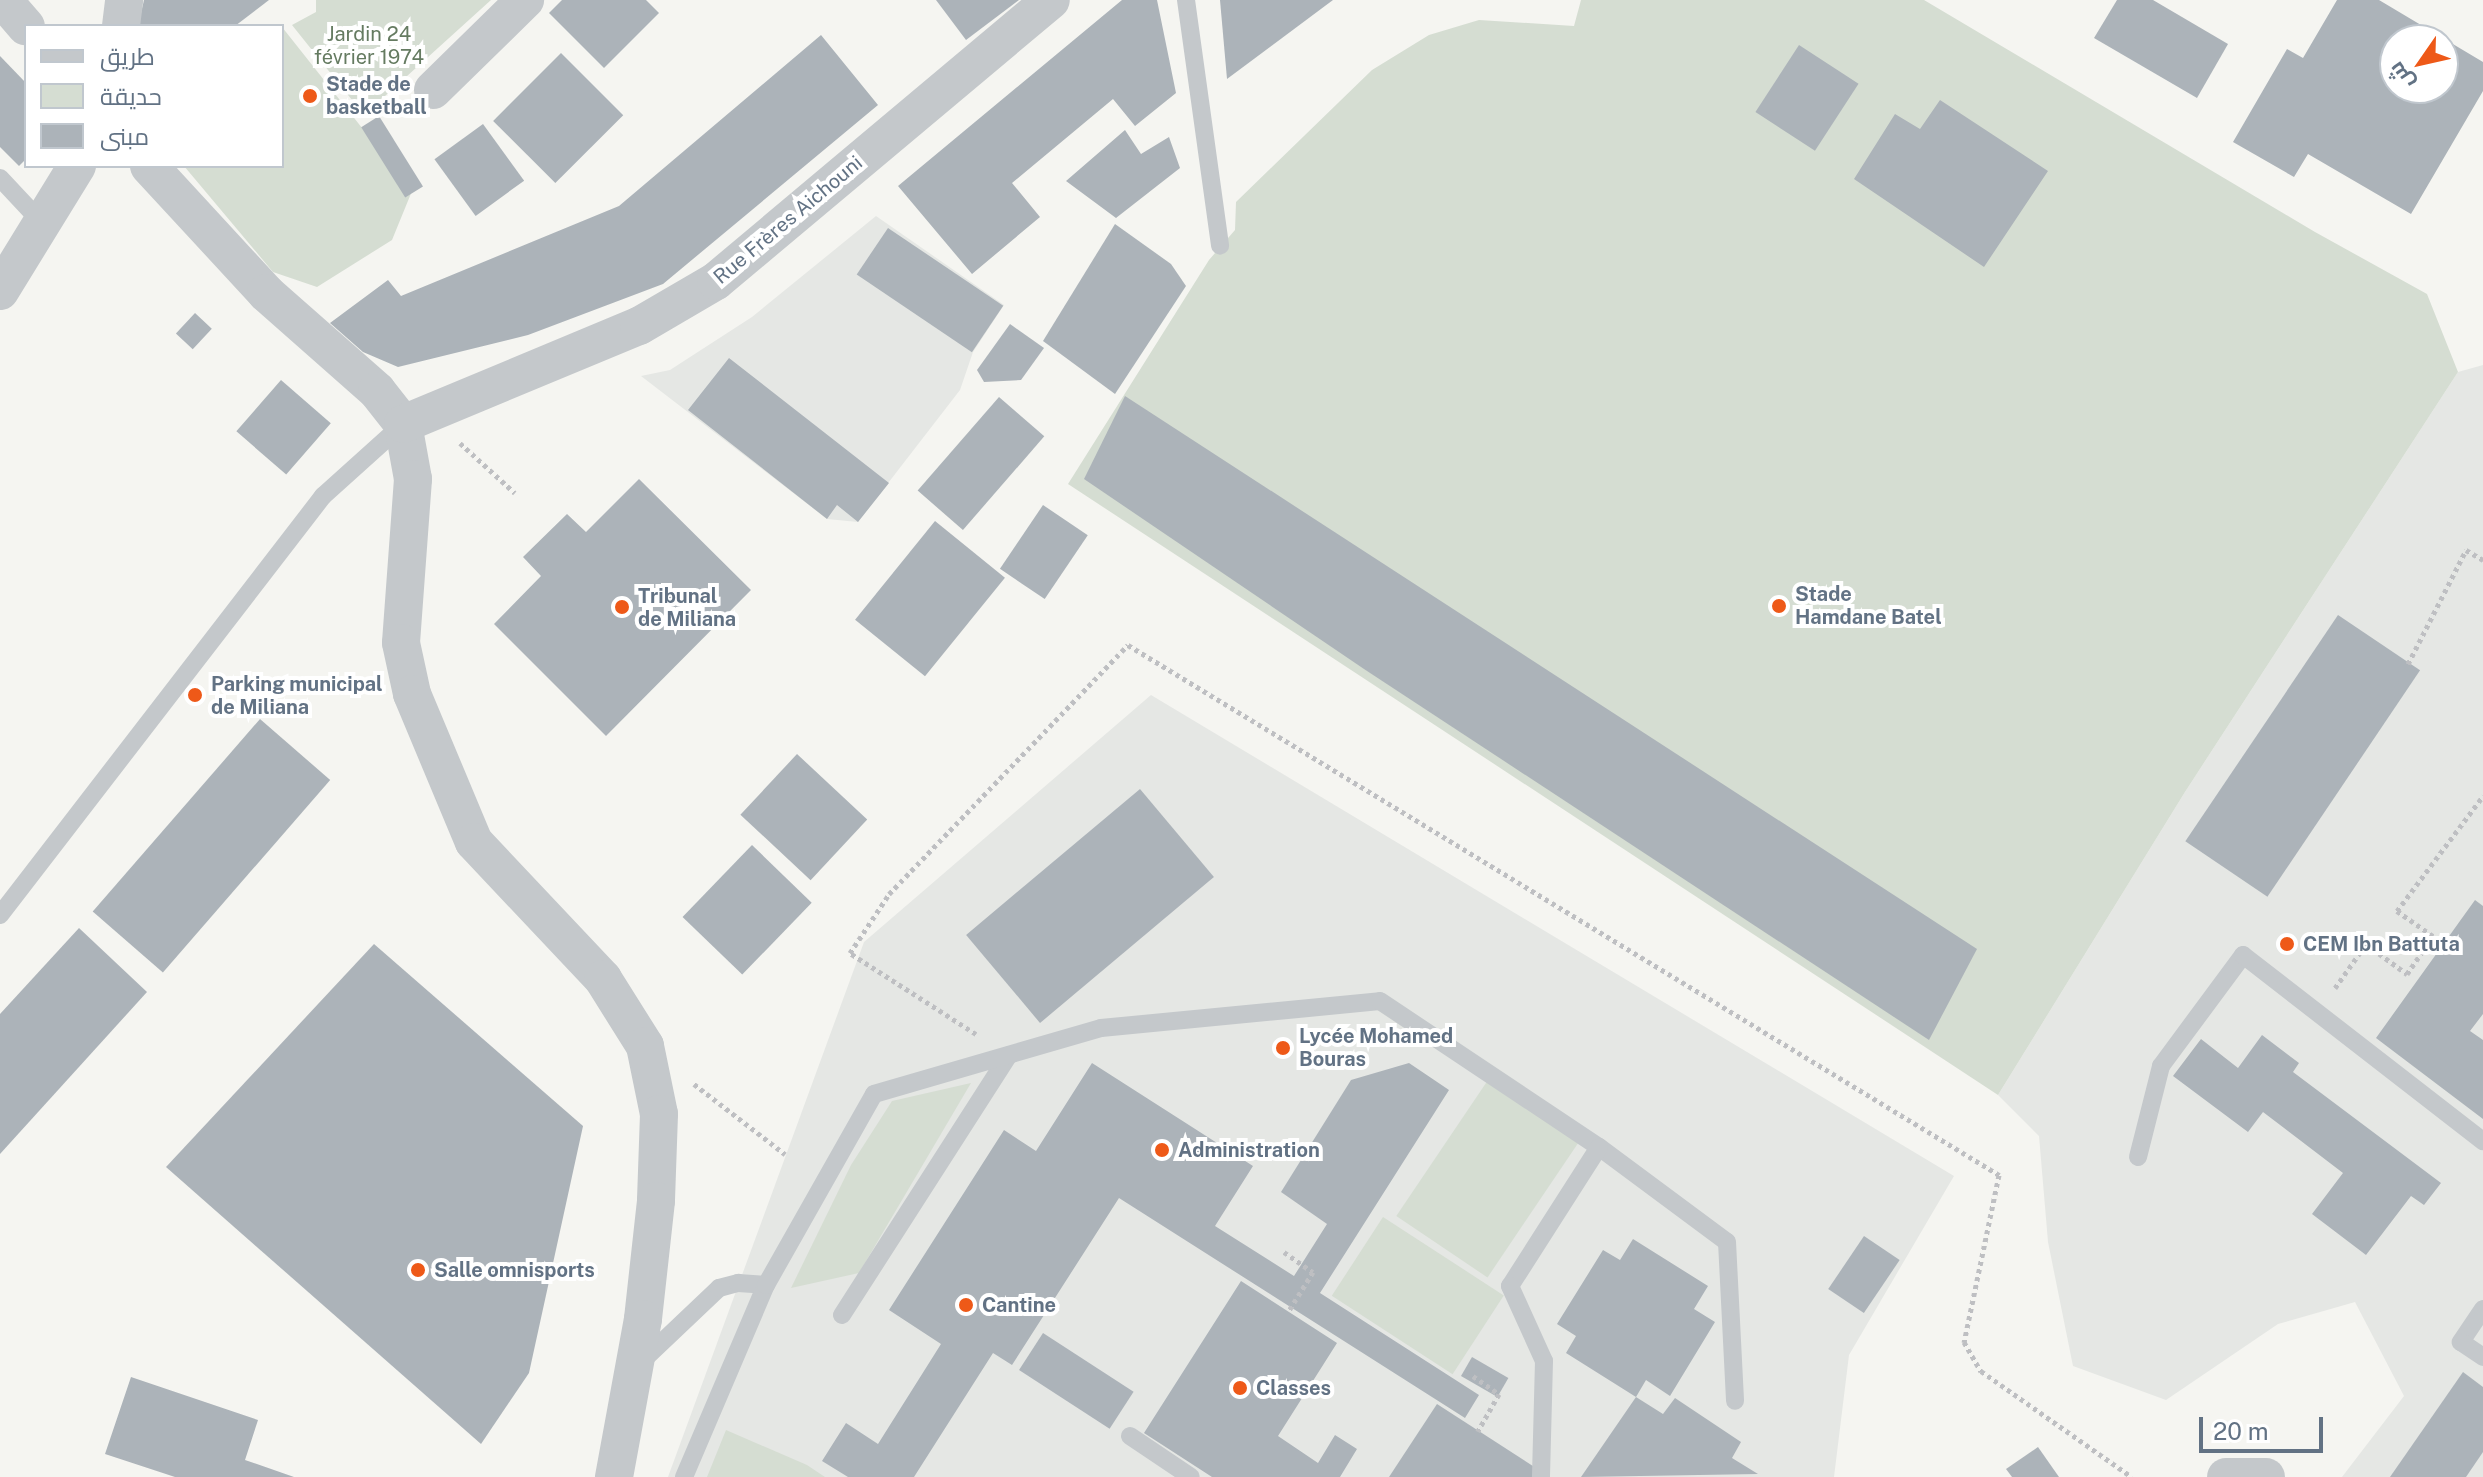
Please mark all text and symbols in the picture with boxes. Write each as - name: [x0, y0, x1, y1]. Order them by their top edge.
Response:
- park label: Jardin 24 février 1974: [314, 23, 424, 70]
- legend: [24, 24, 284, 168]
- north arrow: [2379, 24, 2459, 104]
- text: طريق: [100, 42, 155, 70]
- text: ش: [2382, 57, 2419, 95]
- place label: Stade de basketball: [326, 72, 427, 119]
- text: حديقة: [100, 82, 162, 110]
- marker: Stade de basketball: [301, 87, 319, 105]
- text: مبنى: [100, 122, 149, 150]
- street label: Rue Frères Aichouni: [709, 151, 867, 289]
- place label: Stade Hamdane Batel: [1795, 582, 1942, 629]
- place label: Tribunal de Miliana: [638, 584, 736, 631]
- marker: Stade Hamdane Batel: [1770, 597, 1788, 615]
- marker: Tribunal de Miliana: [613, 598, 631, 616]
- place label: Parking municipal de Miliana: [211, 672, 383, 719]
- marker: Parking municipal de Miliana: [186, 686, 204, 704]
- place label: CEM Ibn Battuta: [2303, 932, 2460, 956]
- marker: CEM Ibn Battuta: [2278, 935, 2296, 953]
- place label: Lycée Mohamed Bouras: [1299, 1024, 1453, 1071]
- marker: Lycée Mohamed Bouras: [1274, 1039, 1292, 1057]
- place label: Administration: [1178, 1138, 1320, 1162]
- marker: Administration: [1153, 1141, 1171, 1159]
- place label: Salle omnisports: [434, 1258, 595, 1282]
- marker: Salle omnisports: [409, 1261, 427, 1279]
- place label: Cantine: [982, 1293, 1056, 1317]
- marker: Cantine: [957, 1296, 975, 1314]
- place label: Classes: [1256, 1376, 1331, 1400]
- marker: Classes: [1231, 1379, 1249, 1397]
- scale bar: [2203, 1401, 2327, 1451]
- text: 20 m: [2213, 1417, 2269, 1445]

